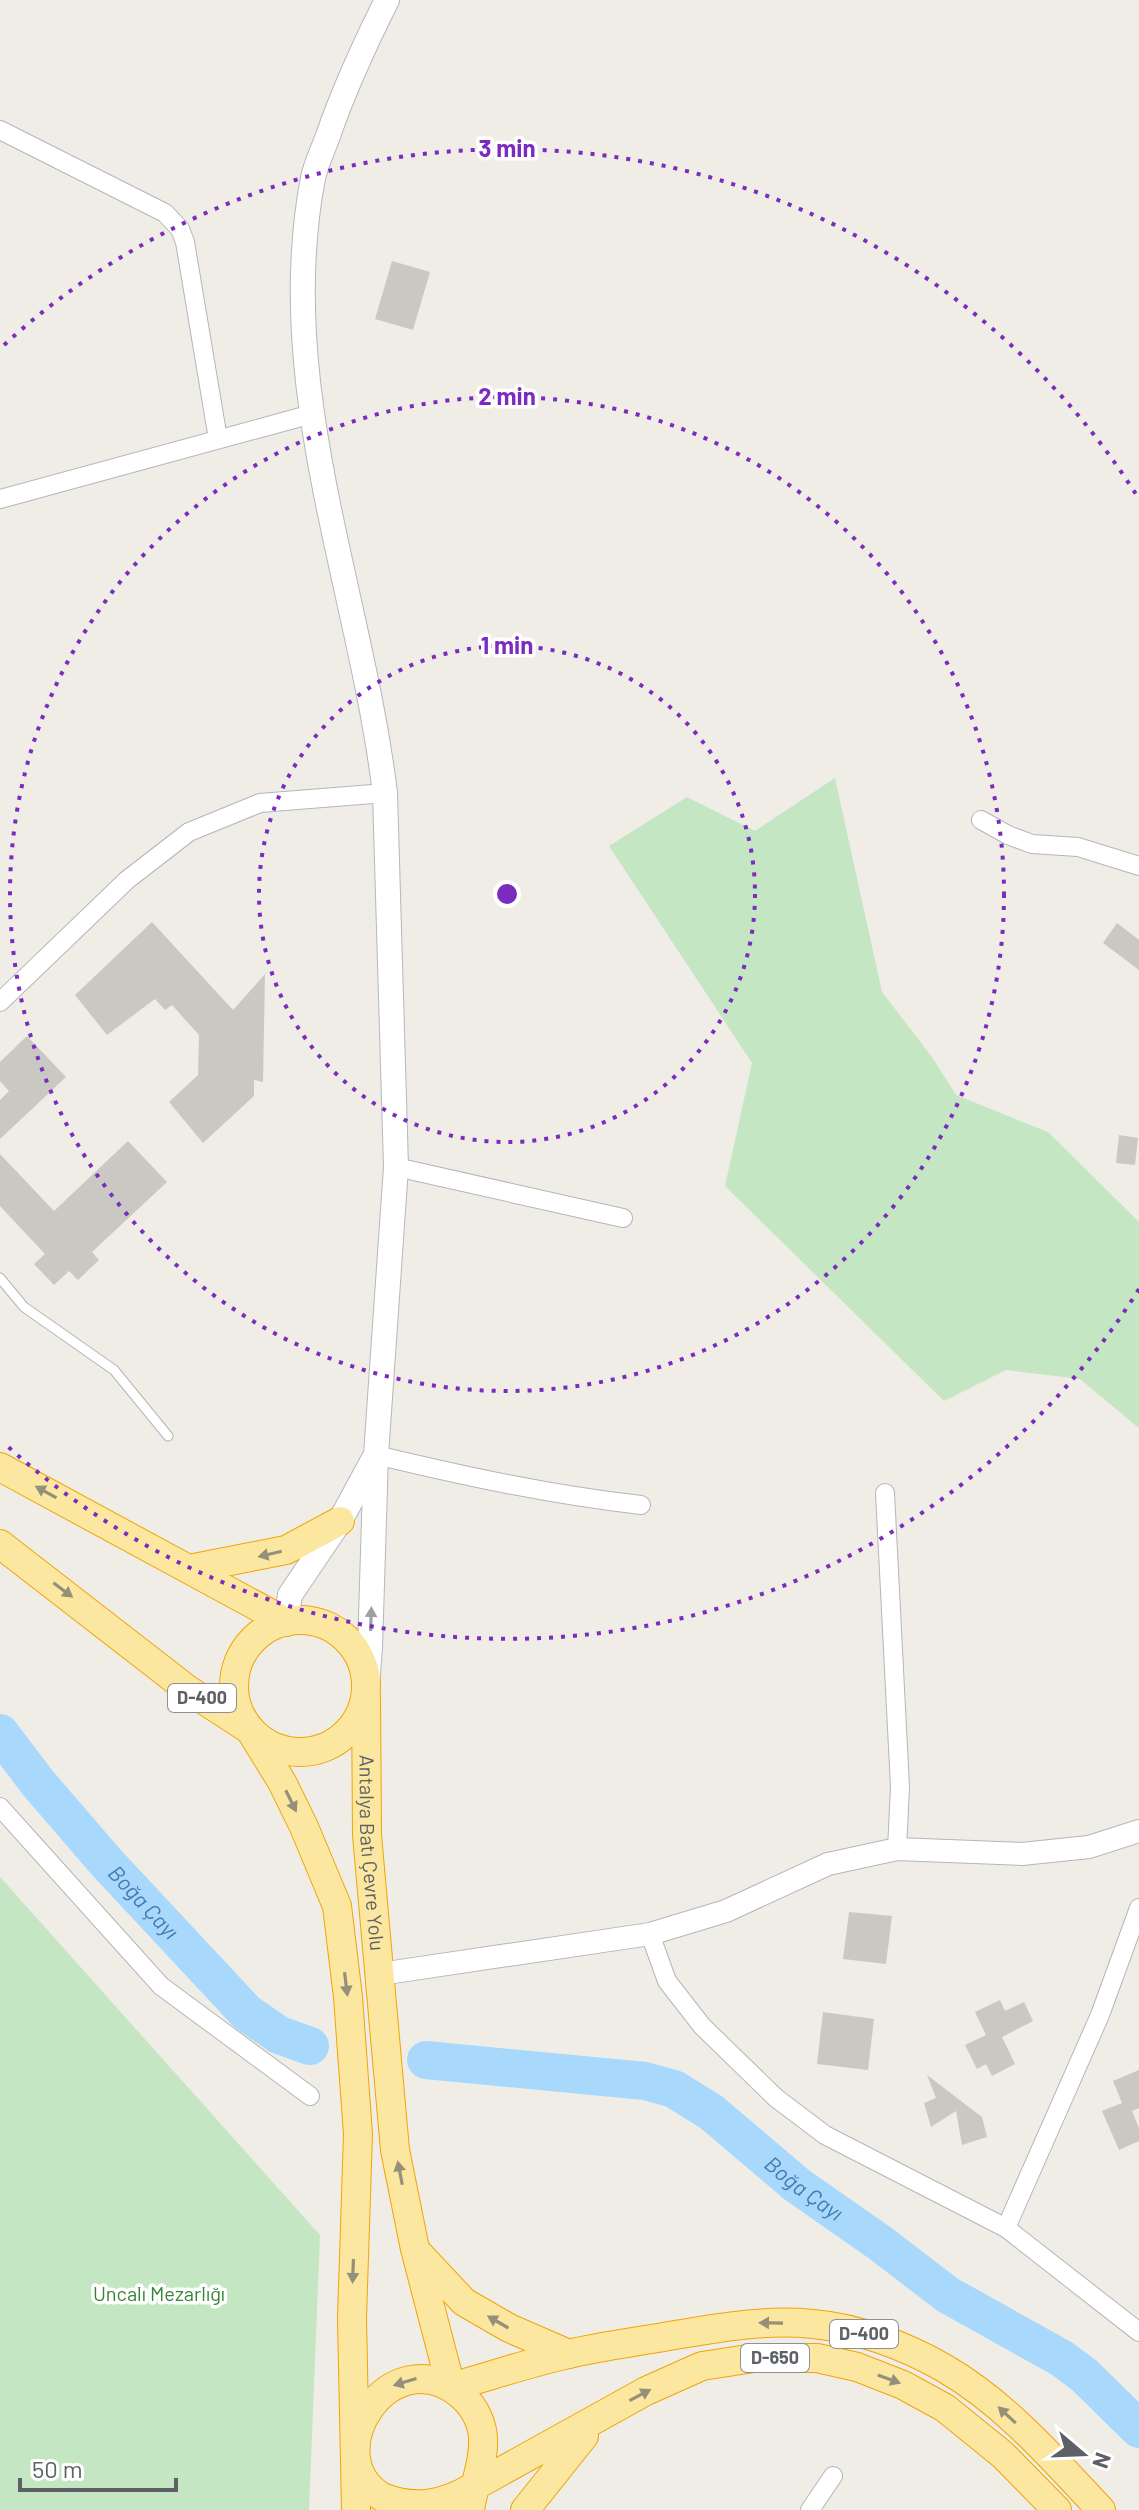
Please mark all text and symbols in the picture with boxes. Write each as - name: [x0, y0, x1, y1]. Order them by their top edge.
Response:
- text: 3 min: [478, 133, 536, 162]
- text: 2 min: [478, 381, 536, 410]
- text: 1 min: [481, 630, 533, 659]
- centre of rings: [493, 880, 521, 908]
- one-way arrow: [35, 1485, 58, 1499]
- one-way arrow: [257, 1548, 282, 1561]
- one-way arrow: [53, 1582, 73, 1598]
- one-way arrow: [364, 1606, 377, 1631]
- road number: D-400: [168, 1684, 236, 1712]
- street label: Antalya Batı Çevre Yolu: [355, 1755, 390, 1952]
- one-way arrow: [284, 1789, 298, 1812]
- water label: Boğa Çayı: [104, 1859, 185, 1944]
- one-way arrow: [340, 1972, 353, 1997]
- water label: Boğa Çayı: [760, 2150, 849, 2225]
- one-way arrow: [393, 2160, 406, 2185]
- one-way arrow: [347, 2259, 360, 2284]
- park label: Uncalı Mezarlığı: [93, 2281, 225, 2305]
- one-way arrow: [487, 2315, 509, 2329]
- one-way arrow: [758, 2316, 783, 2329]
- road number: D-400: [830, 2320, 898, 2348]
- road number: D-650: [741, 2344, 809, 2372]
- one-way arrow: [877, 2374, 901, 2386]
- one-way arrow: [393, 2376, 417, 2389]
- one-way arrow: [628, 2389, 651, 2402]
- one-way arrow: [998, 2406, 1017, 2424]
- north arrow: [1043, 2414, 1123, 2494]
- scale bar: [20, 2442, 176, 2492]
- text: N: [1088, 2450, 1118, 2472]
- text: 50 m: [32, 2454, 83, 2483]

